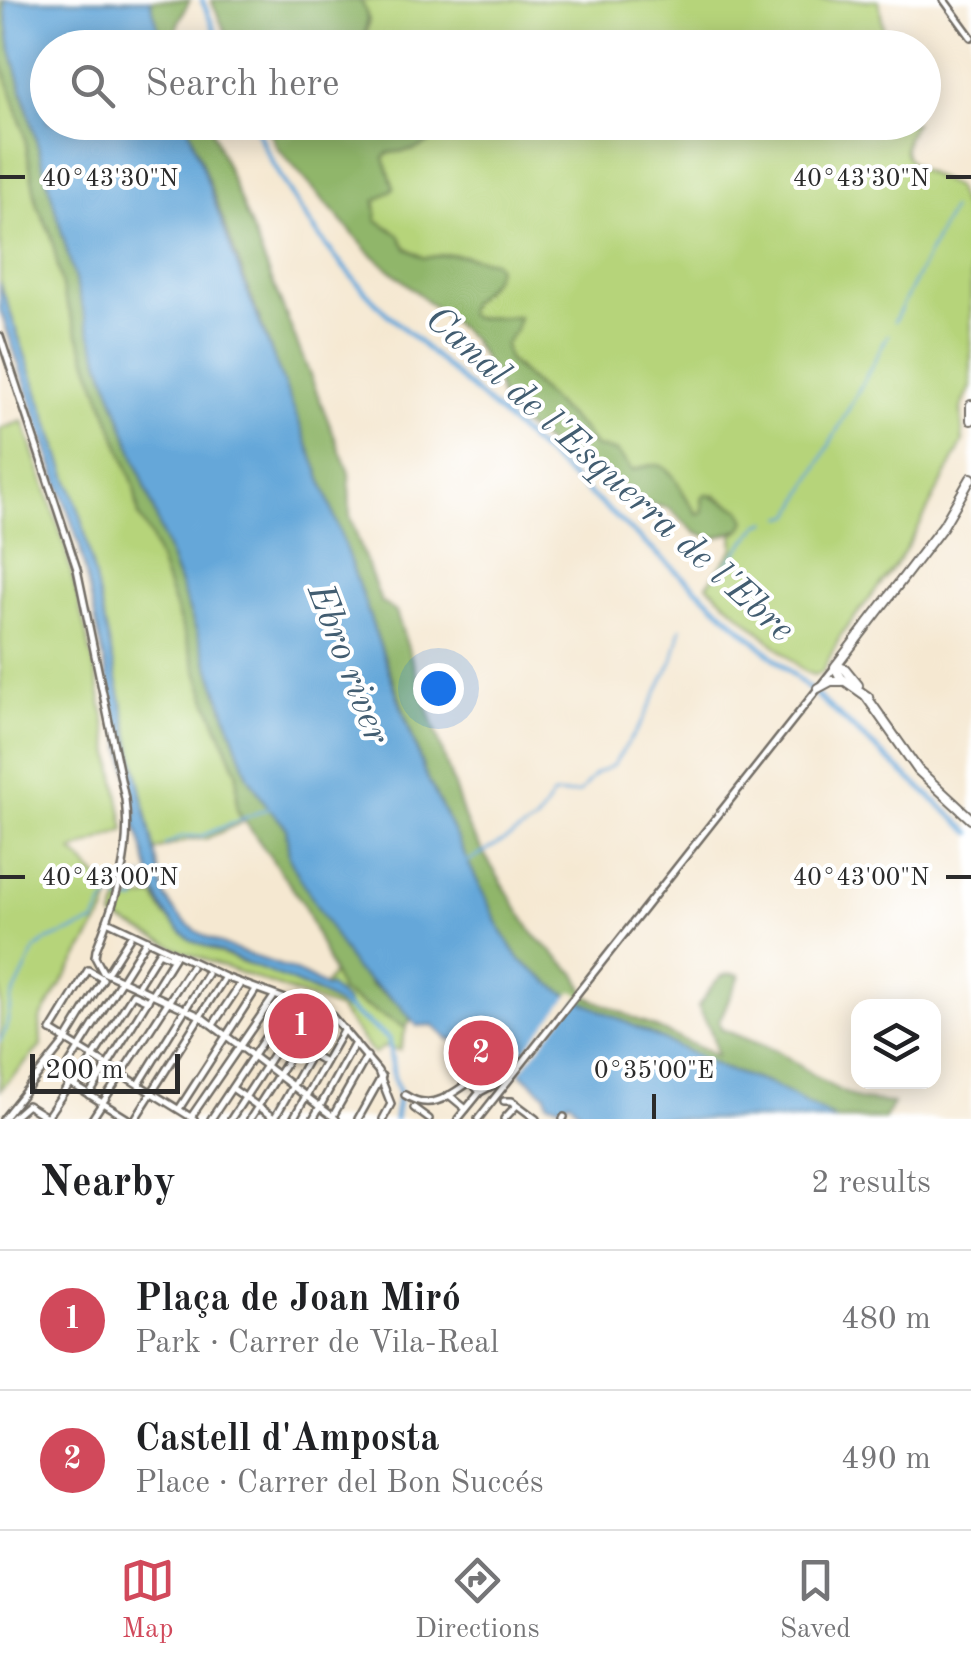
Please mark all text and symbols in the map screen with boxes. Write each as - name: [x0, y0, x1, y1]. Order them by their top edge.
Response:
- search box: [30, 30, 941, 140]
- icon: search: [65, 58, 120, 113]
- text: Search here: [145, 66, 340, 104]
- text: 40°43'30"N: [42, 167, 178, 192]
- text: 40°43'30"N: [793, 167, 929, 192]
- water label: Canal de l'Esquerra de l'Ebre: [417, 300, 801, 650]
- water label: Ebro river: [299, 578, 395, 750]
- your location: [413, 663, 464, 714]
- text: 40°43'00"N: [42, 866, 178, 891]
- text: 40°43'00"N: [793, 866, 929, 891]
- pin: 1: [268, 988, 334, 1064]
- map controls: [851, 999, 941, 1089]
- button: layers: [851, 999, 941, 1089]
- pin: 2: [448, 1016, 514, 1090]
- scale bar: [30, 1049, 180, 1094]
- text: 200 m: [45, 1057, 124, 1085]
- text: 0°35'00"E: [594, 1059, 714, 1084]
- text: Nearby: [40, 1163, 176, 1205]
- text: 2 results: [811, 1168, 931, 1200]
- text: Plaça de Joan Miró: [135, 1281, 461, 1319]
- text: 1: [63, 1304, 82, 1336]
- text: 480 m: [841, 1304, 931, 1336]
- text: Park · Carrer de Vila-Real: [135, 1328, 499, 1360]
- text: Castell d'Amposta: [135, 1421, 439, 1459]
- text: 2: [63, 1444, 82, 1476]
- text: 490 m: [841, 1444, 931, 1476]
- text: Place · Carrer del Bon Succés: [135, 1468, 544, 1500]
- tab: Map: [120, 1553, 175, 1648]
- tab: Directions: [415, 1553, 540, 1648]
- tab: Saved: [780, 1553, 851, 1648]

